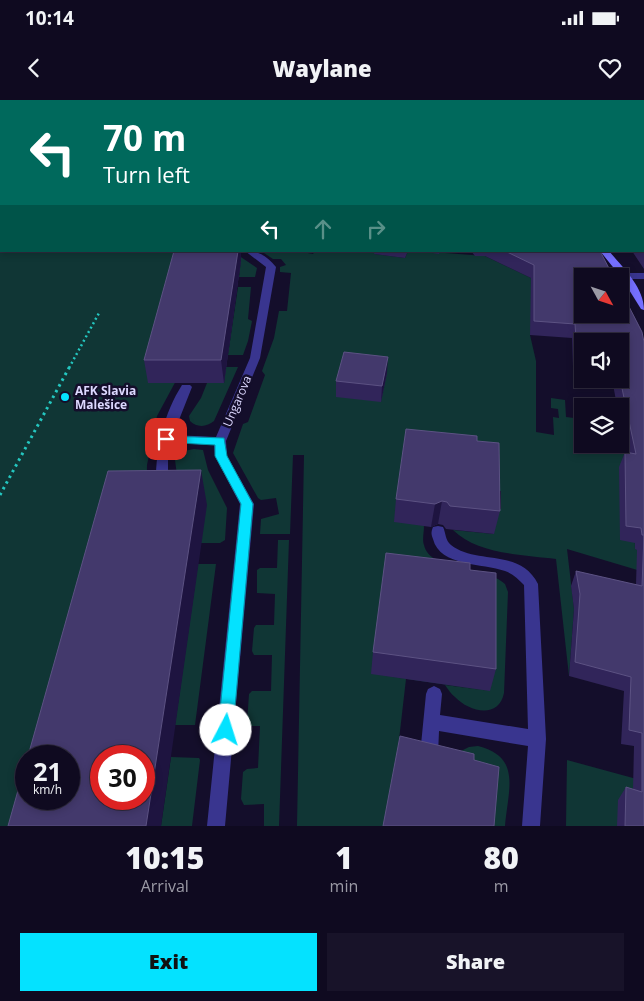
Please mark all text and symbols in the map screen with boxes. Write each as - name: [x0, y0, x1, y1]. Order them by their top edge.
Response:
- text: 10:14: [25, 5, 74, 31]
- text: Waylane: [272, 53, 372, 83]
- icon: back: [20, 54, 48, 82]
- icon: heart: [596, 54, 624, 82]
- text: 70 m: [103, 114, 186, 161]
- icon: left: [20, 120, 85, 185]
- text: Turn left: [103, 159, 190, 189]
- icon: left: [256, 215, 284, 243]
- icon: ahead: [309, 215, 337, 243]
- icon: right: [362, 215, 390, 243]
- north arrow: [574, 268, 629, 322]
- map controls: [574, 268, 629, 453]
- button: sound: [574, 333, 629, 388]
- street label: Ungarova: [219, 373, 255, 429]
- place label: AFK Slavia Malešice: [75, 382, 136, 413]
- marker: AFK Slavia Malešice: [59, 391, 71, 403]
- button: layers: [574, 398, 629, 453]
- pin: [145, 418, 187, 460]
- icon: arrive: [152, 425, 180, 453]
- position arrow: [199, 703, 251, 755]
- speed limit sign: 30: [90, 745, 155, 810]
- text: 21: [33, 754, 62, 788]
- text: km/h: [33, 781, 62, 798]
- text: 10:15: [125, 837, 204, 878]
- text: 1: [335, 837, 353, 878]
- text: 80: [484, 837, 519, 878]
- text: Arrival: [141, 875, 189, 897]
- text: min: [330, 875, 358, 897]
- text: m: [494, 875, 509, 897]
- button: Exit: [20, 933, 317, 991]
- button: Share: [327, 933, 624, 991]

